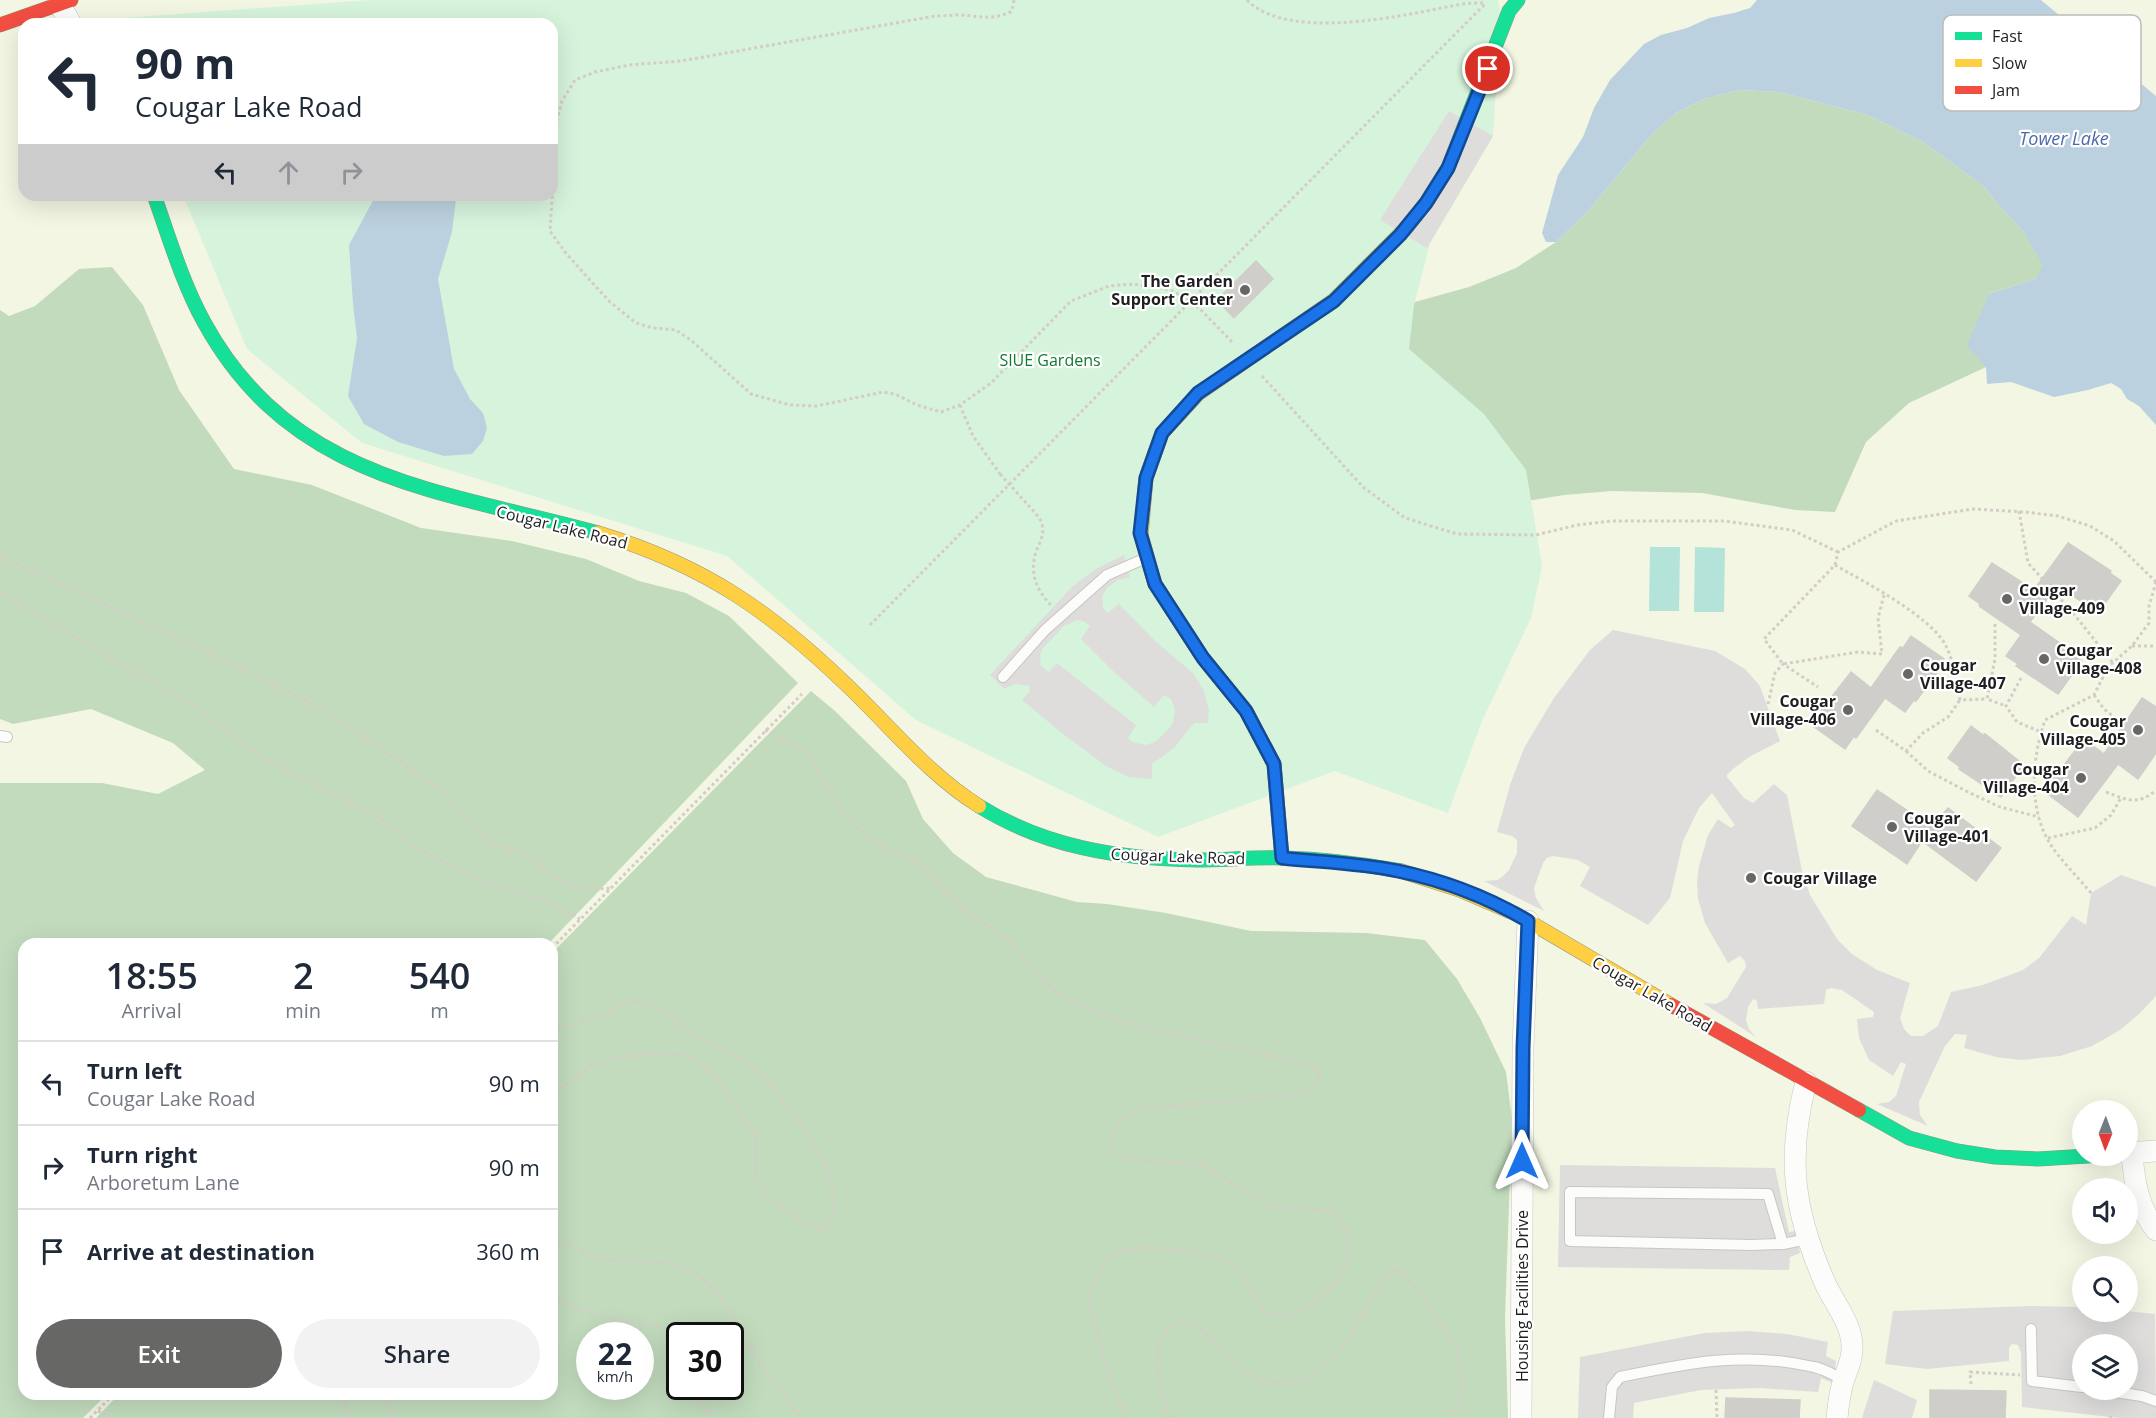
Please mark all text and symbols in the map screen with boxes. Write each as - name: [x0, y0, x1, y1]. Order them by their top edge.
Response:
- legend: [1943, 15, 2141, 111]
- text: Fast: [1992, 25, 2023, 47]
- text: 90 m: [135, 34, 235, 91]
- icon: left: [36, 42, 114, 120]
- pin: [1462, 43, 1513, 94]
- icon: arrive: [1471, 52, 1504, 85]
- text: Slow: [1992, 52, 2027, 74]
- text: Jam: [1990, 79, 2020, 101]
- text: Cougar Lake Road: [135, 88, 362, 125]
- water label: Tower Lake: [2019, 126, 2109, 150]
- icon: left: [209, 156, 242, 189]
- icon: ahead: [272, 156, 305, 189]
- icon: right: [335, 156, 368, 189]
- place label: The Garden Support Center: [1111, 270, 1233, 310]
- marker: The Garden Support Center: [1238, 283, 1252, 297]
- park label: SIUE Gardens: [999, 349, 1101, 371]
- street label: Cougar Lake Road: [494, 500, 630, 554]
- place label: Cougar Village-409: [2019, 579, 2105, 619]
- marker: Cougar Village-409: [2000, 592, 2014, 606]
- place label: Cougar Village-408: [2056, 639, 2142, 679]
- marker: Cougar Village-408: [2037, 652, 2051, 666]
- place label: Cougar Village-407: [1920, 654, 2006, 694]
- marker: Cougar Village-407: [1901, 667, 1915, 681]
- place label: Cougar Village-406: [1750, 690, 1836, 730]
- marker: Cougar Village-406: [1841, 703, 1855, 717]
- place label: Cougar Village-405: [2040, 710, 2126, 750]
- marker: Cougar Village-405: [2131, 723, 2145, 737]
- place label: Cougar Village-404: [1983, 758, 2069, 798]
- marker: Cougar Village-404: [2074, 771, 2088, 785]
- place label: Cougar Village-401: [1904, 807, 1990, 847]
- marker: Cougar Village-401: [1885, 820, 1899, 834]
- street label: Cougar Lake Road: [1110, 843, 1246, 869]
- place label: Cougar Village: [1763, 867, 1877, 889]
- marker: Cougar Village: [1744, 871, 1758, 885]
- text: 18:55: [106, 951, 198, 1000]
- text: 2: [293, 951, 314, 1000]
- text: 540: [409, 951, 470, 1000]
- street label: Cougar Lake Road: [1588, 951, 1716, 1037]
- text: Arrival: [122, 997, 182, 1024]
- text: min: [285, 997, 321, 1024]
- text: m: [430, 997, 449, 1024]
- text: Turn left: [87, 1055, 182, 1085]
- icon: left: [36, 1067, 69, 1100]
- text: 90 m: [489, 1068, 540, 1098]
- text: Cougar Lake Road: [87, 1085, 255, 1112]
- north arrow: [2072, 1100, 2138, 1166]
- map controls: [2072, 1100, 2138, 1400]
- position arrow: [1490, 1129, 1554, 1193]
- text: Turn right: [87, 1139, 198, 1169]
- icon: right: [36, 1151, 69, 1184]
- text: 90 m: [489, 1152, 540, 1182]
- text: Arboretum Lane: [87, 1169, 240, 1196]
- button: sound: [2072, 1178, 2138, 1244]
- street label: Housing Facilities Drive: [1511, 1210, 1533, 1382]
- icon: arrive: [36, 1235, 69, 1268]
- text: Arrive at destination: [87, 1236, 315, 1266]
- text: 360 m: [476, 1236, 540, 1266]
- button: search: [2072, 1256, 2138, 1322]
- button: Exit: [36, 1319, 282, 1388]
- button: Share: [294, 1319, 540, 1388]
- speed limit sign: 30: [666, 1322, 744, 1400]
- text: 22: [598, 1333, 632, 1374]
- button: layers: [2072, 1334, 2138, 1400]
- text: km/h: [597, 1366, 633, 1386]

